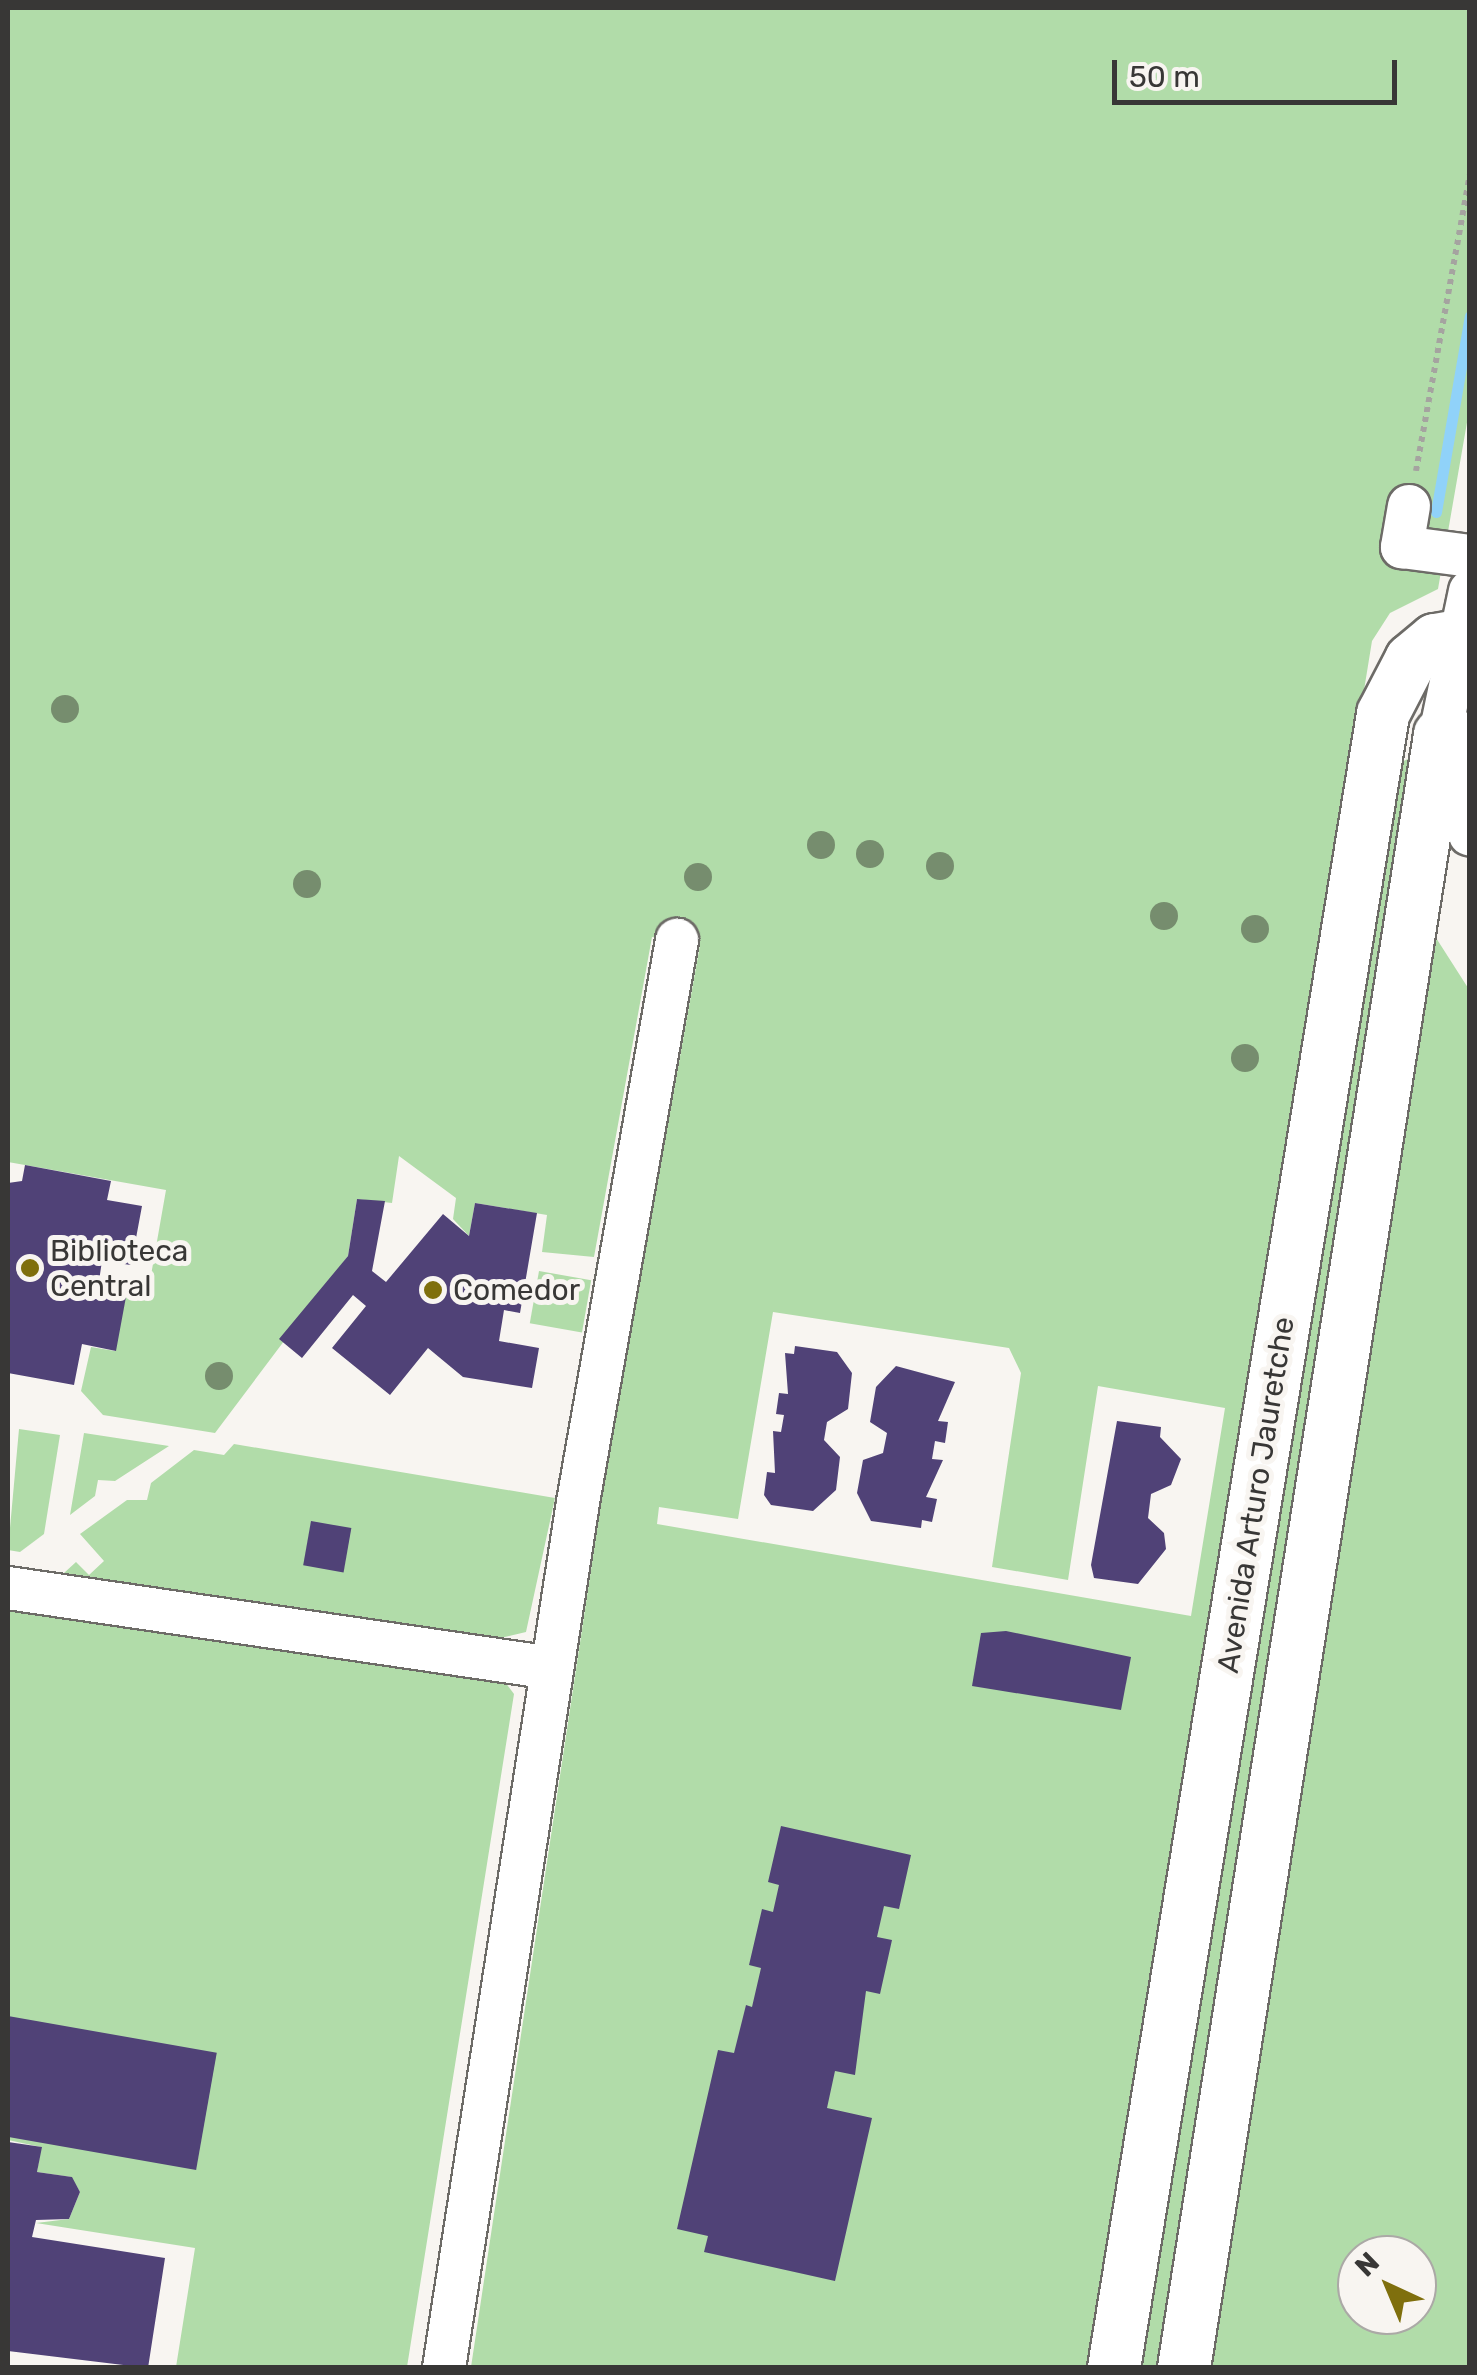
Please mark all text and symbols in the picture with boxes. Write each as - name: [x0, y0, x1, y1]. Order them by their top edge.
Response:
- scale bar: [1117, 40, 1402, 102]
- text: 50 m: [1129, 59, 1200, 95]
- place label: Biblioteca Central: [50, 1233, 188, 1304]
- marker: Biblioteca Central: [19, 1257, 41, 1279]
- place label: Comedor: [453, 1272, 580, 1308]
- marker: Comedor: [422, 1279, 444, 1301]
- street label: Avenida Arturo Jauretche: [1210, 1314, 1302, 1676]
- north arrow: [1337, 2235, 1437, 2335]
- text: N: [1348, 2246, 1386, 2283]

